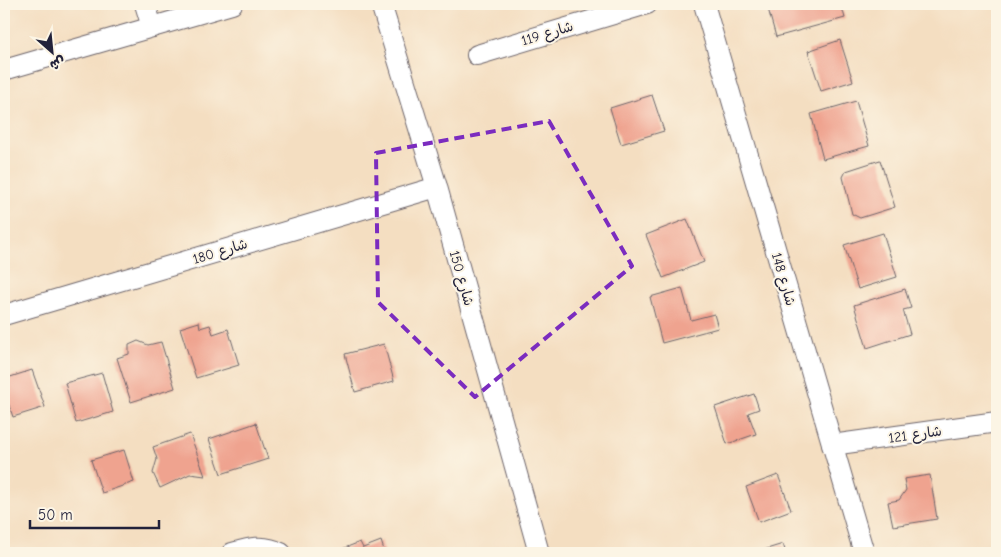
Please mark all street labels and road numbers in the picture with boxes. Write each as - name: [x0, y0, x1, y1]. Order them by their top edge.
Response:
- street label: شارع 119: [519, 18, 576, 50]
- street label: شارع 180: [191, 235, 250, 269]
- street label: شارع 150: [445, 249, 477, 308]
- street label: شارع 148: [767, 251, 799, 308]
- street label: شارع 121: [887, 422, 943, 448]

